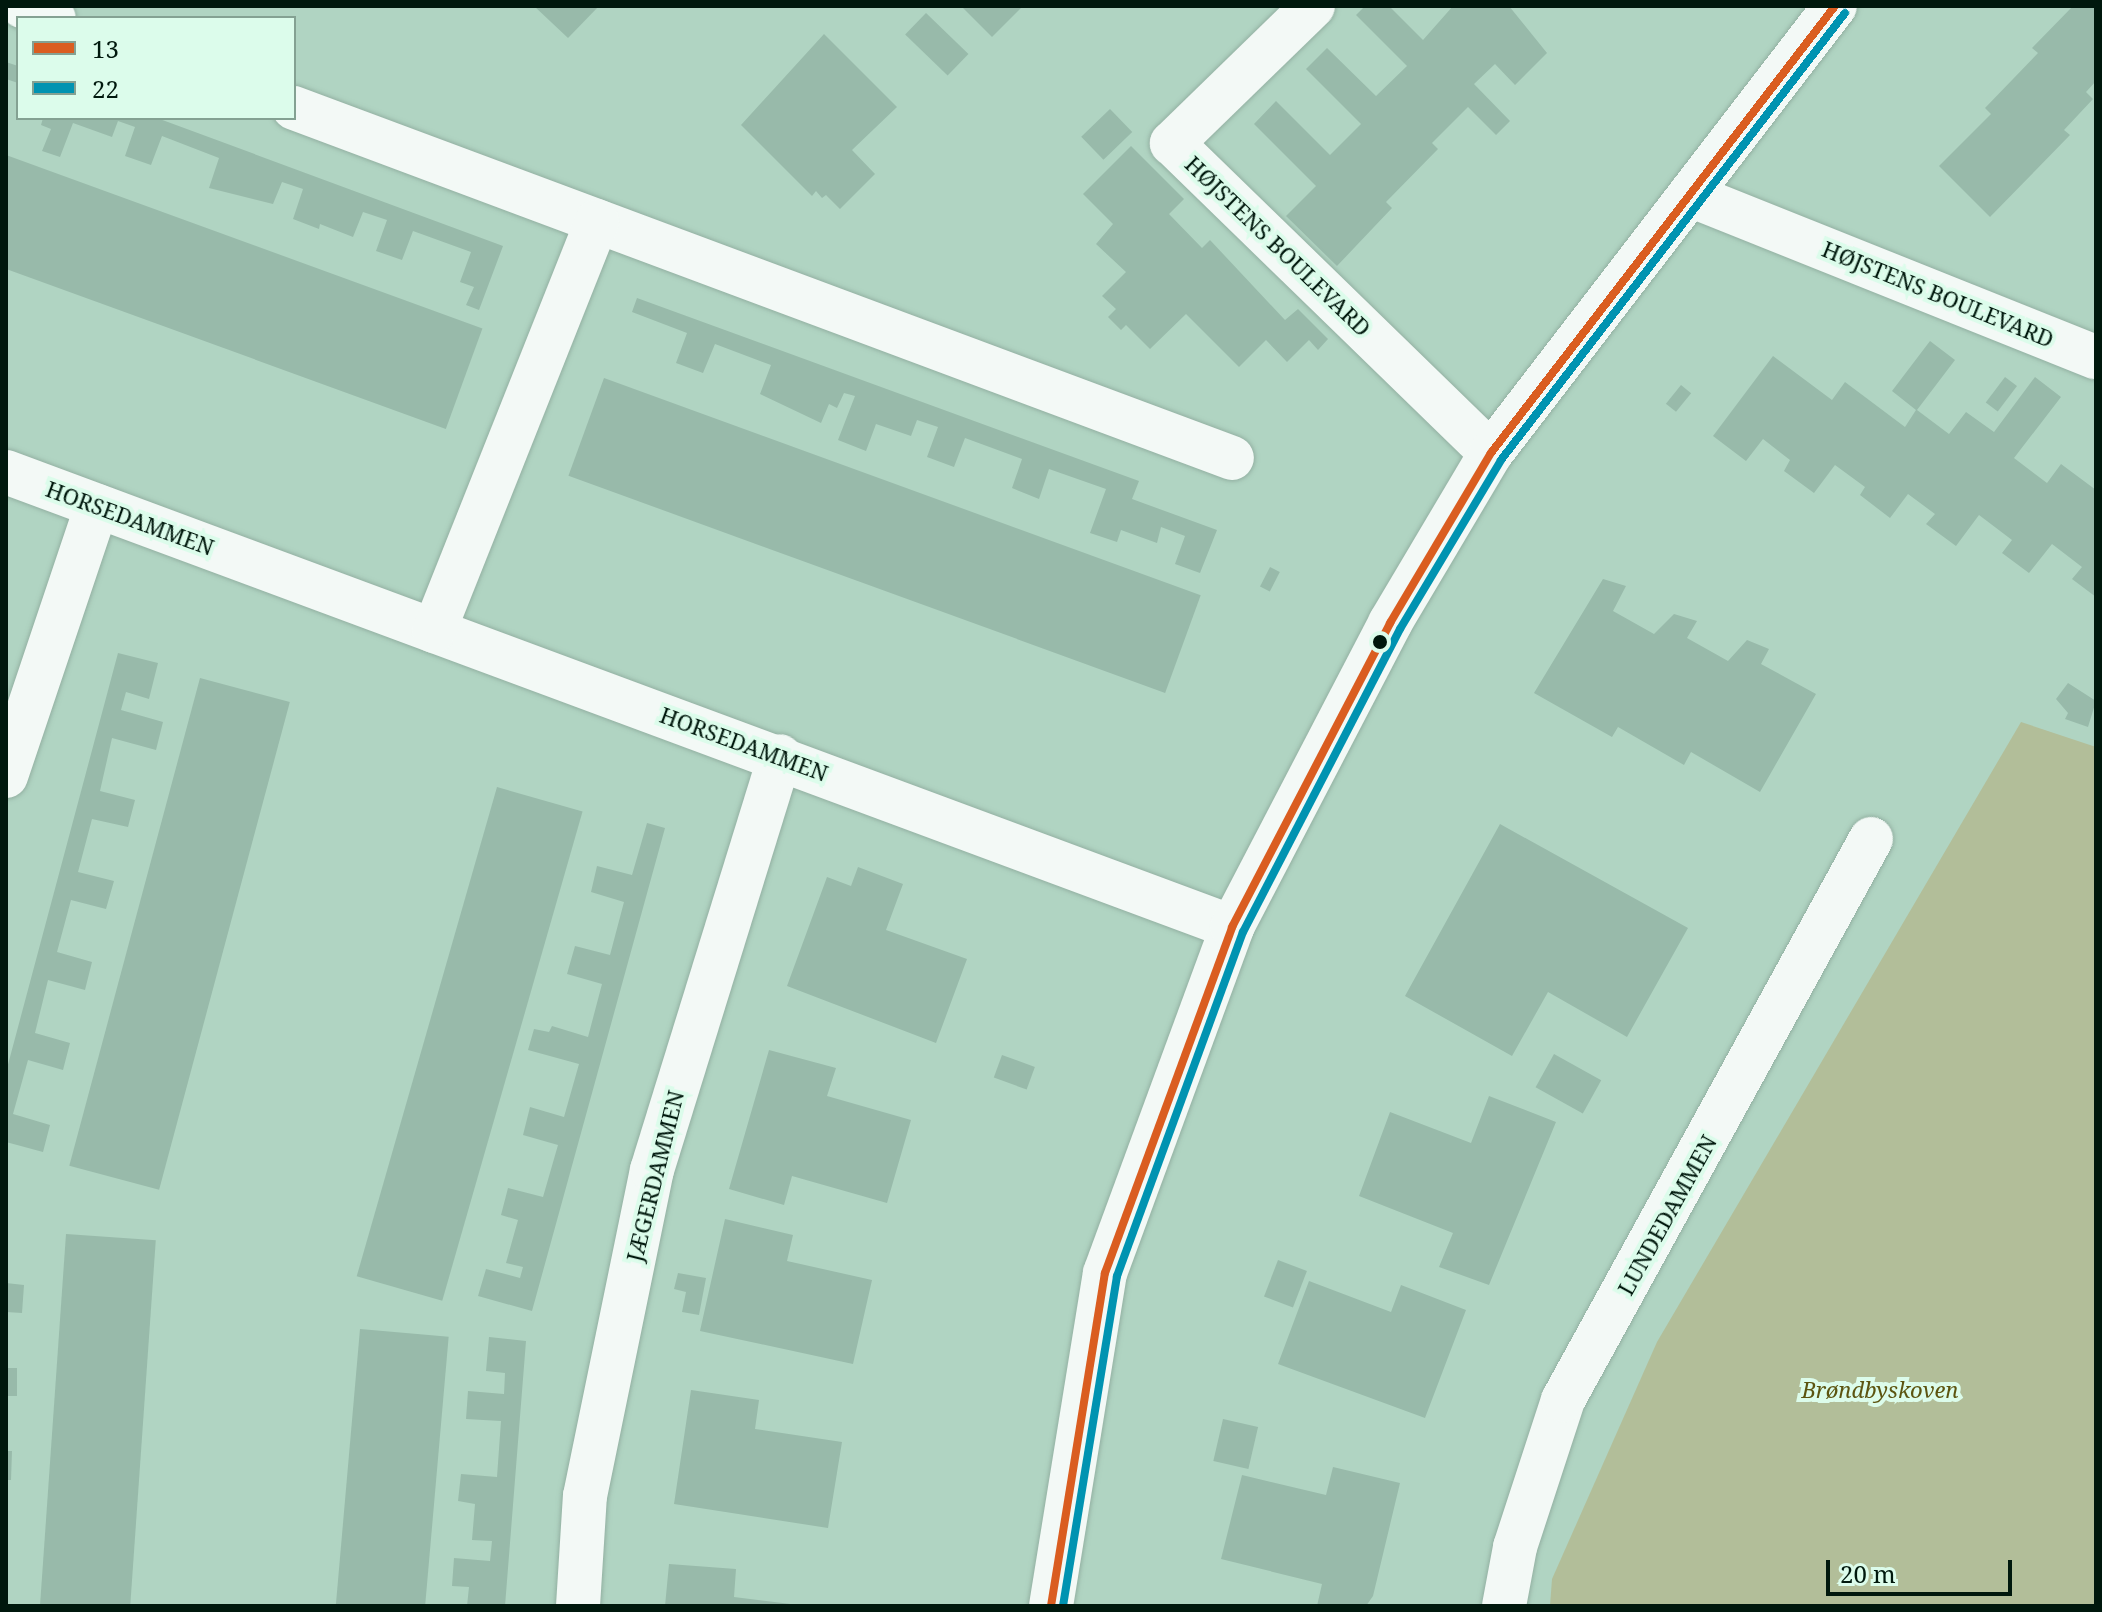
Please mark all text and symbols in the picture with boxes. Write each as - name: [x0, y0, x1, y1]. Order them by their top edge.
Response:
- legend: [16, 16, 296, 120]
- text: 13: [92, 32, 119, 65]
- text: 22: [92, 72, 119, 105]
- street label: HØJSTENS BOULEVARD: [1180, 151, 1376, 341]
- street label: HØJSTENS BOULEVARD: [1818, 235, 2058, 353]
- street label: HORSEDAMMEN: [42, 475, 218, 561]
- unlabelled marker: [1372, 634, 1388, 650]
- street label: HORSEDAMMEN: [656, 701, 832, 787]
- street label: JÆGERDAMMEN: [621, 1088, 689, 1264]
- street label: LUNDEDAMMEN: [1612, 1130, 1722, 1300]
- park label: Brøndbyskoven: [1801, 1377, 1959, 1403]
- scale bar: [1830, 1544, 2016, 1594]
- text: 20 m: [1840, 1557, 1896, 1590]

